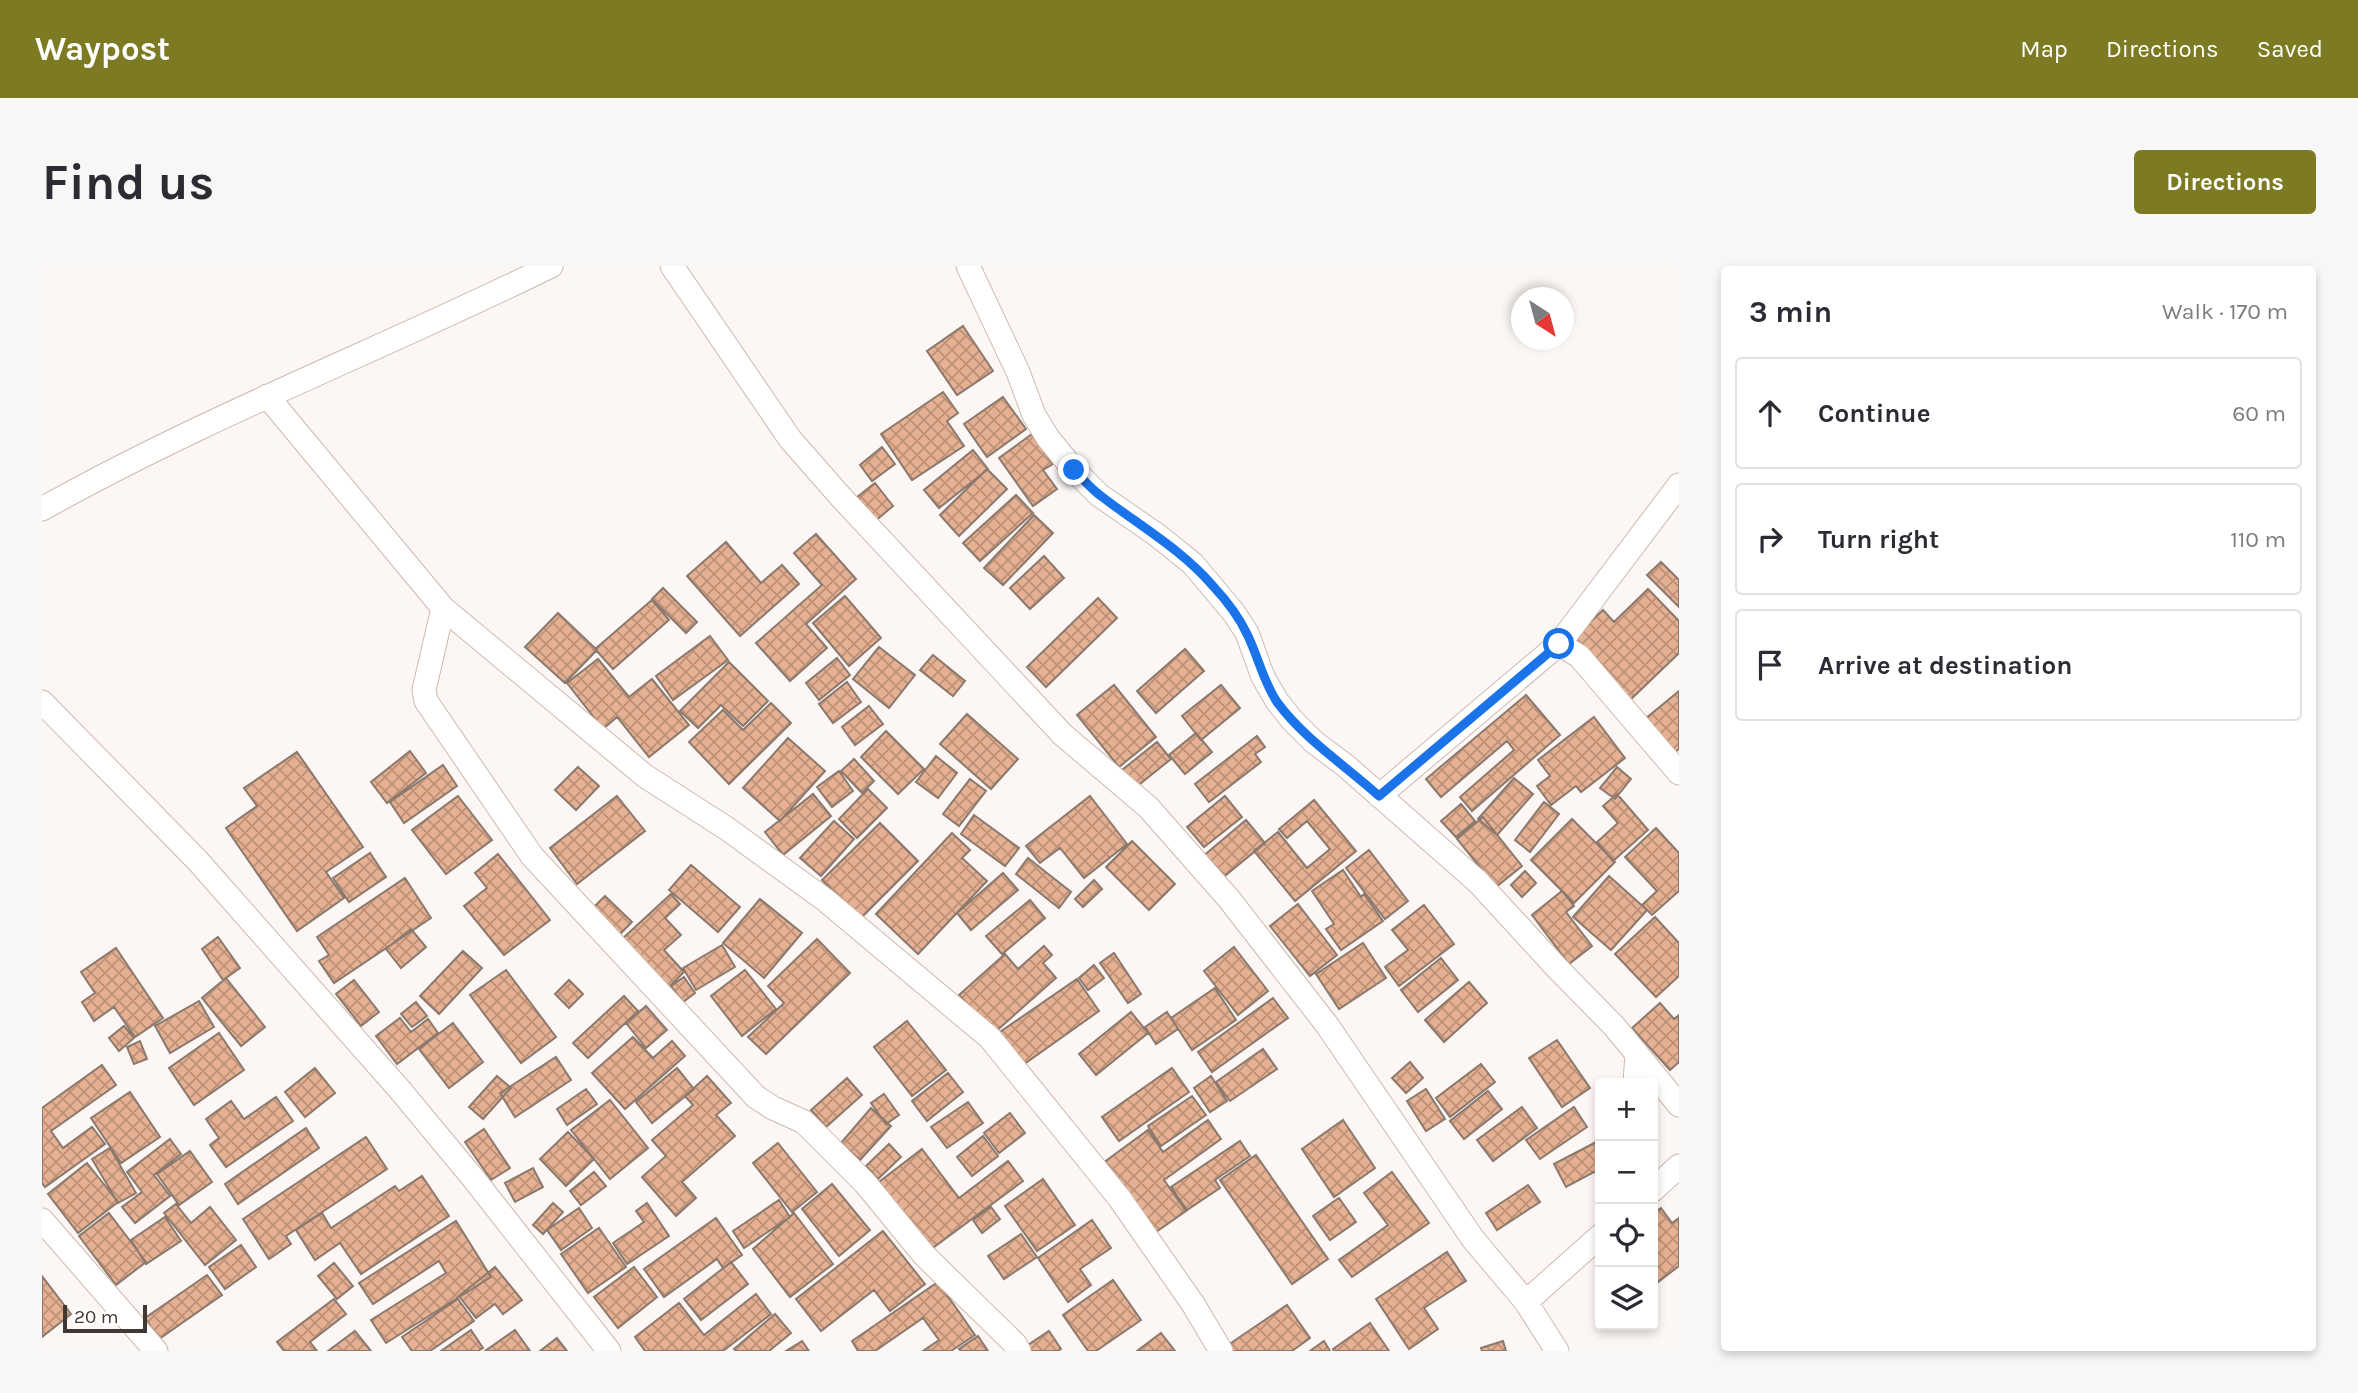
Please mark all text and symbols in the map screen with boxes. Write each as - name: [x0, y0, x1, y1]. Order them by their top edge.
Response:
- text: Waypost: [35, 30, 170, 68]
- text: Map: [2020, 35, 2068, 63]
- text: Directions: [2106, 35, 2219, 63]
- text: Saved: [2257, 35, 2323, 63]
- button: Directions: [2134, 150, 2316, 214]
- text: Find us: [42, 154, 214, 211]
- north arrow: [1511, 287, 1574, 350]
- text: 3 min: [1749, 294, 1832, 330]
- text: Walk · 170 m: [2162, 298, 2288, 325]
- icon: ahead: [1751, 394, 1789, 432]
- text: Continue: [1818, 398, 1930, 429]
- text: 60 m: [2232, 400, 2286, 427]
- route end: [1058, 454, 1089, 485]
- icon: right: [1751, 520, 1789, 558]
- text: Turn right: [1818, 524, 1939, 555]
- text: 110 m: [2230, 526, 2286, 553]
- route start: [1543, 628, 1574, 659]
- icon: arrive: [1751, 646, 1789, 684]
- text: Arrive at destination: [1818, 650, 2072, 681]
- map controls: [1595, 1078, 1658, 1330]
- button: +: [1595, 1078, 1658, 1141]
- button: −: [1595, 1141, 1658, 1204]
- button: locate: [1595, 1204, 1658, 1267]
- button: layers: [1595, 1267, 1658, 1330]
- scale bar: [63, 1302, 147, 1334]
- text: 20 m: [74, 1306, 119, 1328]

